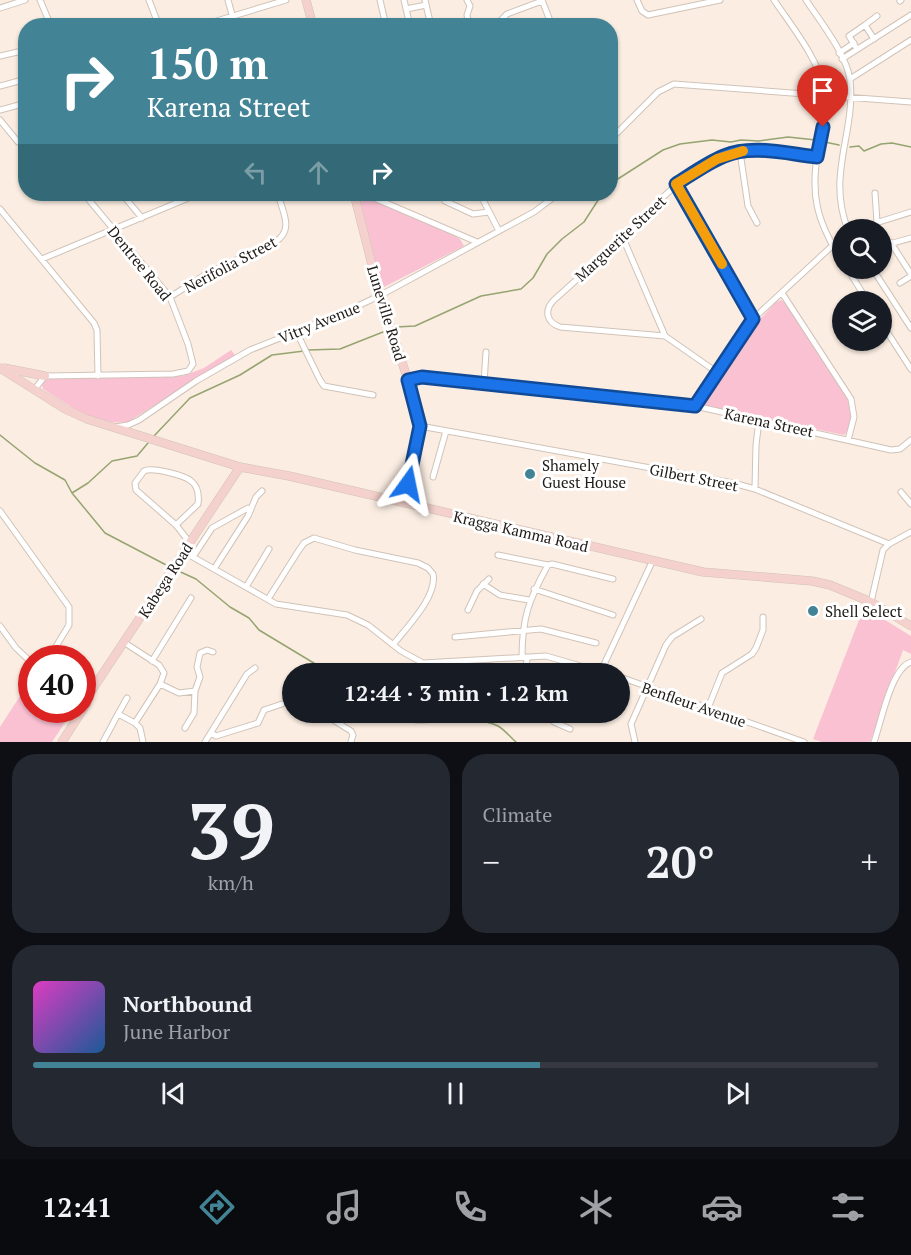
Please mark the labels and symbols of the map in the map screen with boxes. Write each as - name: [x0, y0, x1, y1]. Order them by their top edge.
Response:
- pin: [797, 65, 848, 127]
- street label: Marguerite Street: [570, 190, 670, 285]
- street label: Dentree Road: [104, 221, 176, 305]
- street label: Nerifolia Street: [180, 231, 280, 297]
- street label: Luneville Road: [363, 263, 411, 363]
- street label: Vitry Avenue: [275, 297, 363, 347]
- street label: Karena Street: [723, 403, 816, 441]
- position arrow: [376, 452, 440, 516]
- place label: Shamely Guest House: [542, 455, 626, 492]
- street label: Gilbert Street: [648, 459, 741, 495]
- marker: Shamely Guest House: [523, 467, 537, 481]
- street label: Kragga Kamma Road: [452, 506, 590, 556]
- street label: Kabega Road: [133, 539, 197, 621]
- place label: Shell Select: [825, 601, 903, 621]
- marker: Shell Select: [806, 604, 820, 618]
- speed limit sign: 40: [18, 645, 96, 723]
- street label: Benfleur Avenue: [639, 677, 749, 731]

